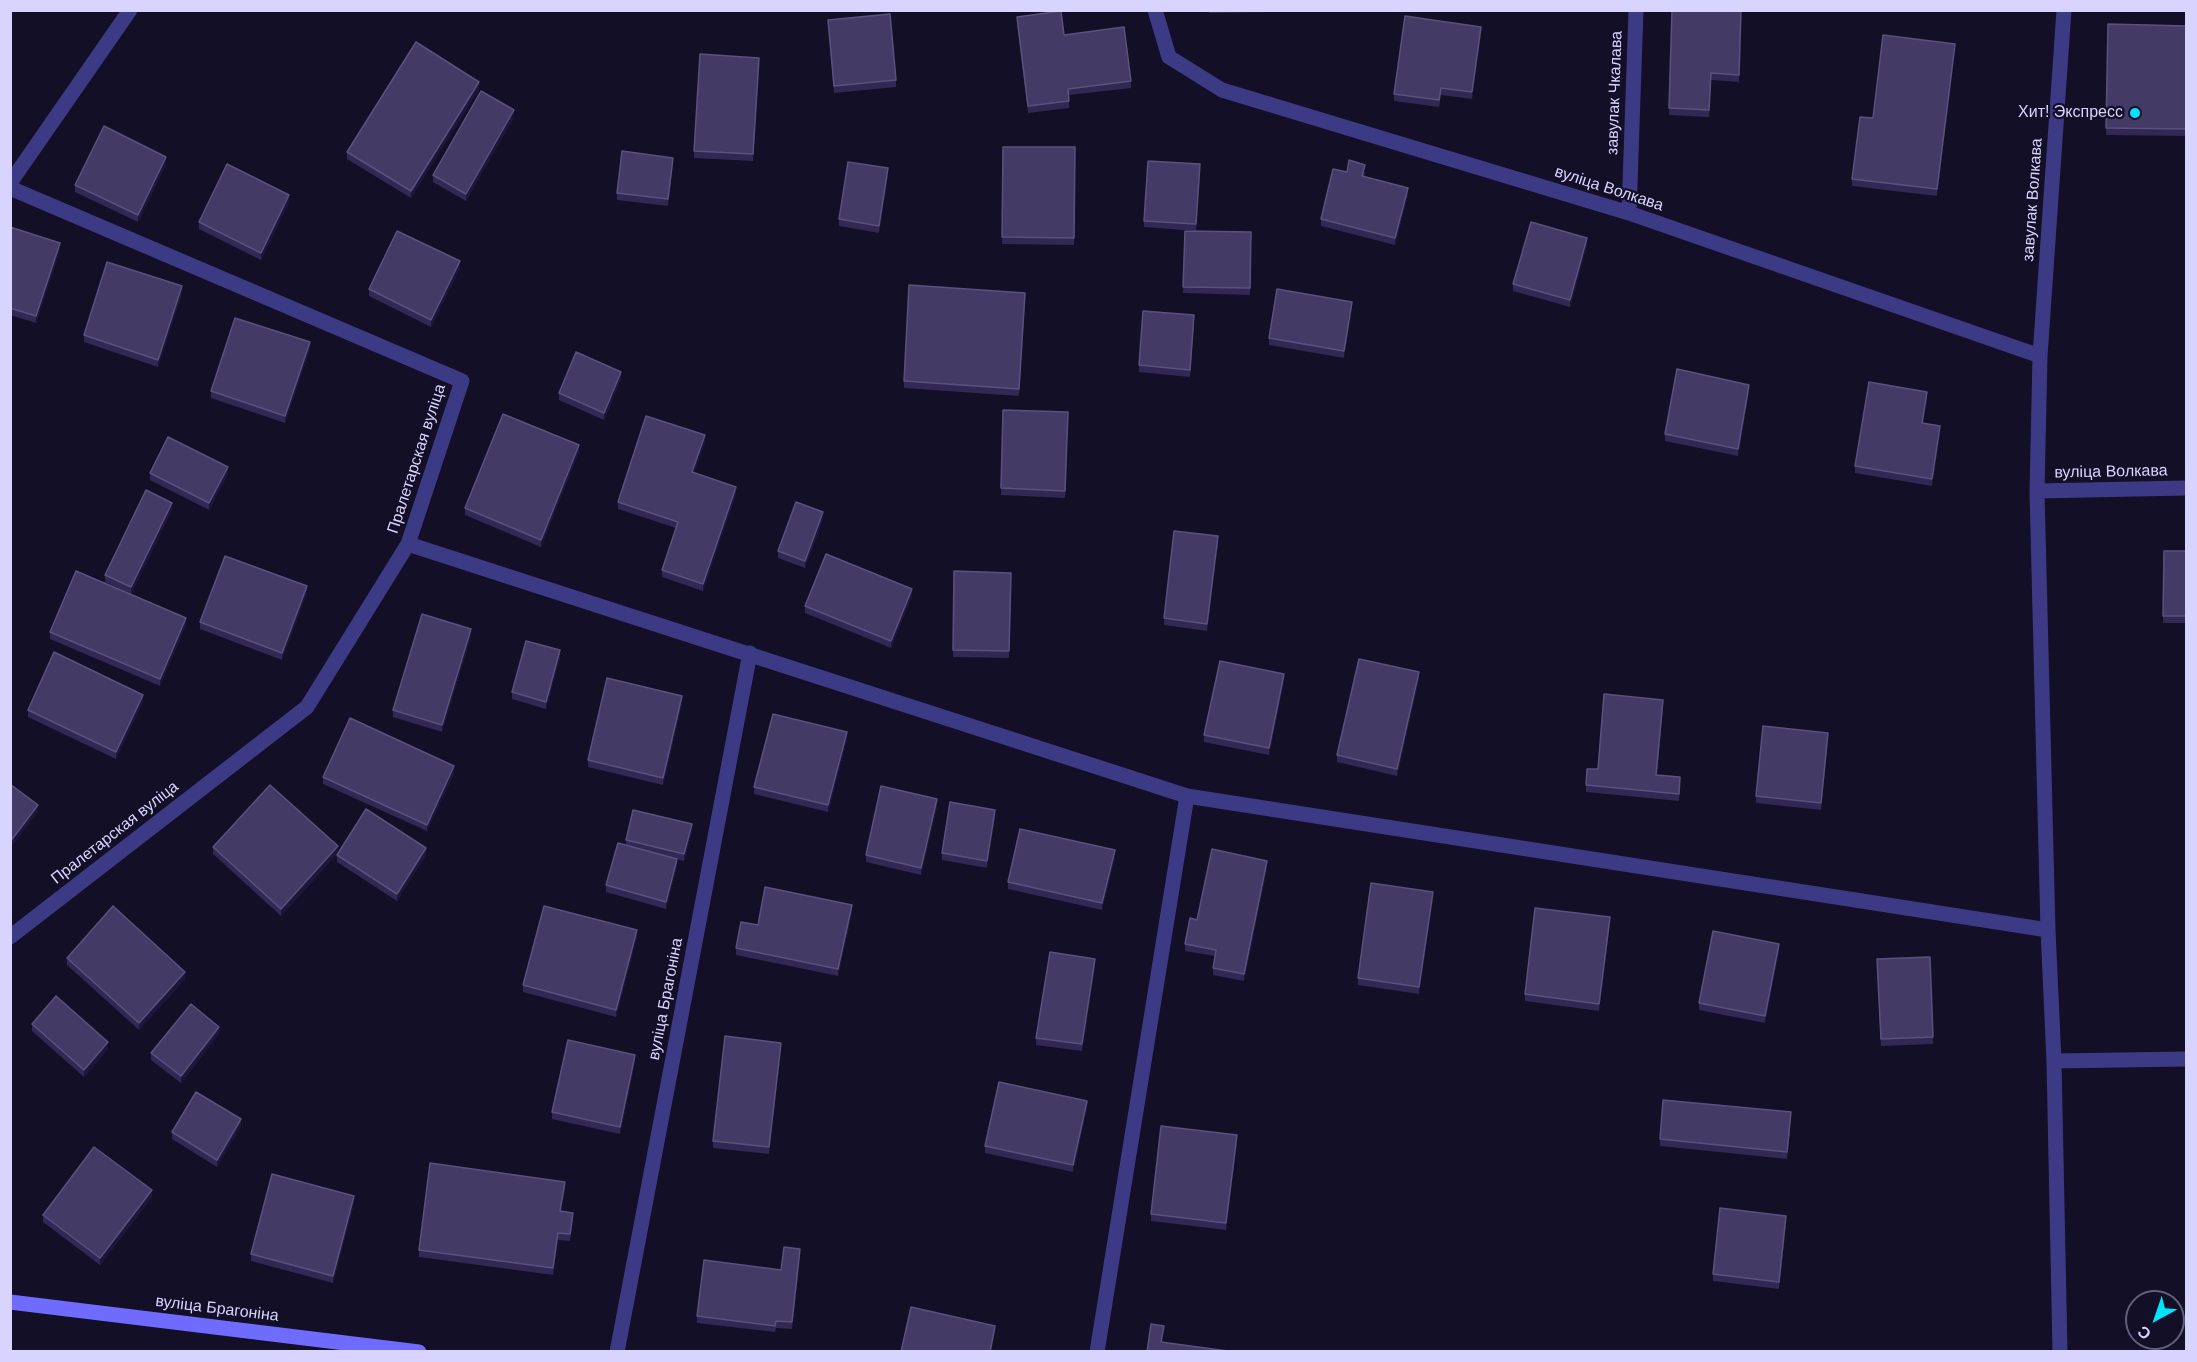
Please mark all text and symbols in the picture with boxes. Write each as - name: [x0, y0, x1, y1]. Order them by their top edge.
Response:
- street label: завулак Чкалава: [1603, 31, 1627, 155]
- place label: Хит! Экспресс: [2018, 103, 2123, 123]
- marker: Хит! Экспресс: [2128, 106, 2142, 120]
- street label: завулак Волкава: [2019, 138, 2047, 262]
- street label: вуліца Волкава: [1552, 162, 1666, 216]
- street label: Пралетарская вуліца: [384, 382, 450, 536]
- street label: вуліца Волкава: [2054, 461, 2168, 483]
- street label: Пралетарская вуліца: [48, 777, 182, 889]
- street label: вуліца Брагоніна: [645, 936, 687, 1062]
- north arrow: [2125, 1290, 2185, 1350]
- street label: вуліца Брагоніна: [154, 1292, 280, 1326]
- text: С: [2135, 1322, 2154, 1343]

